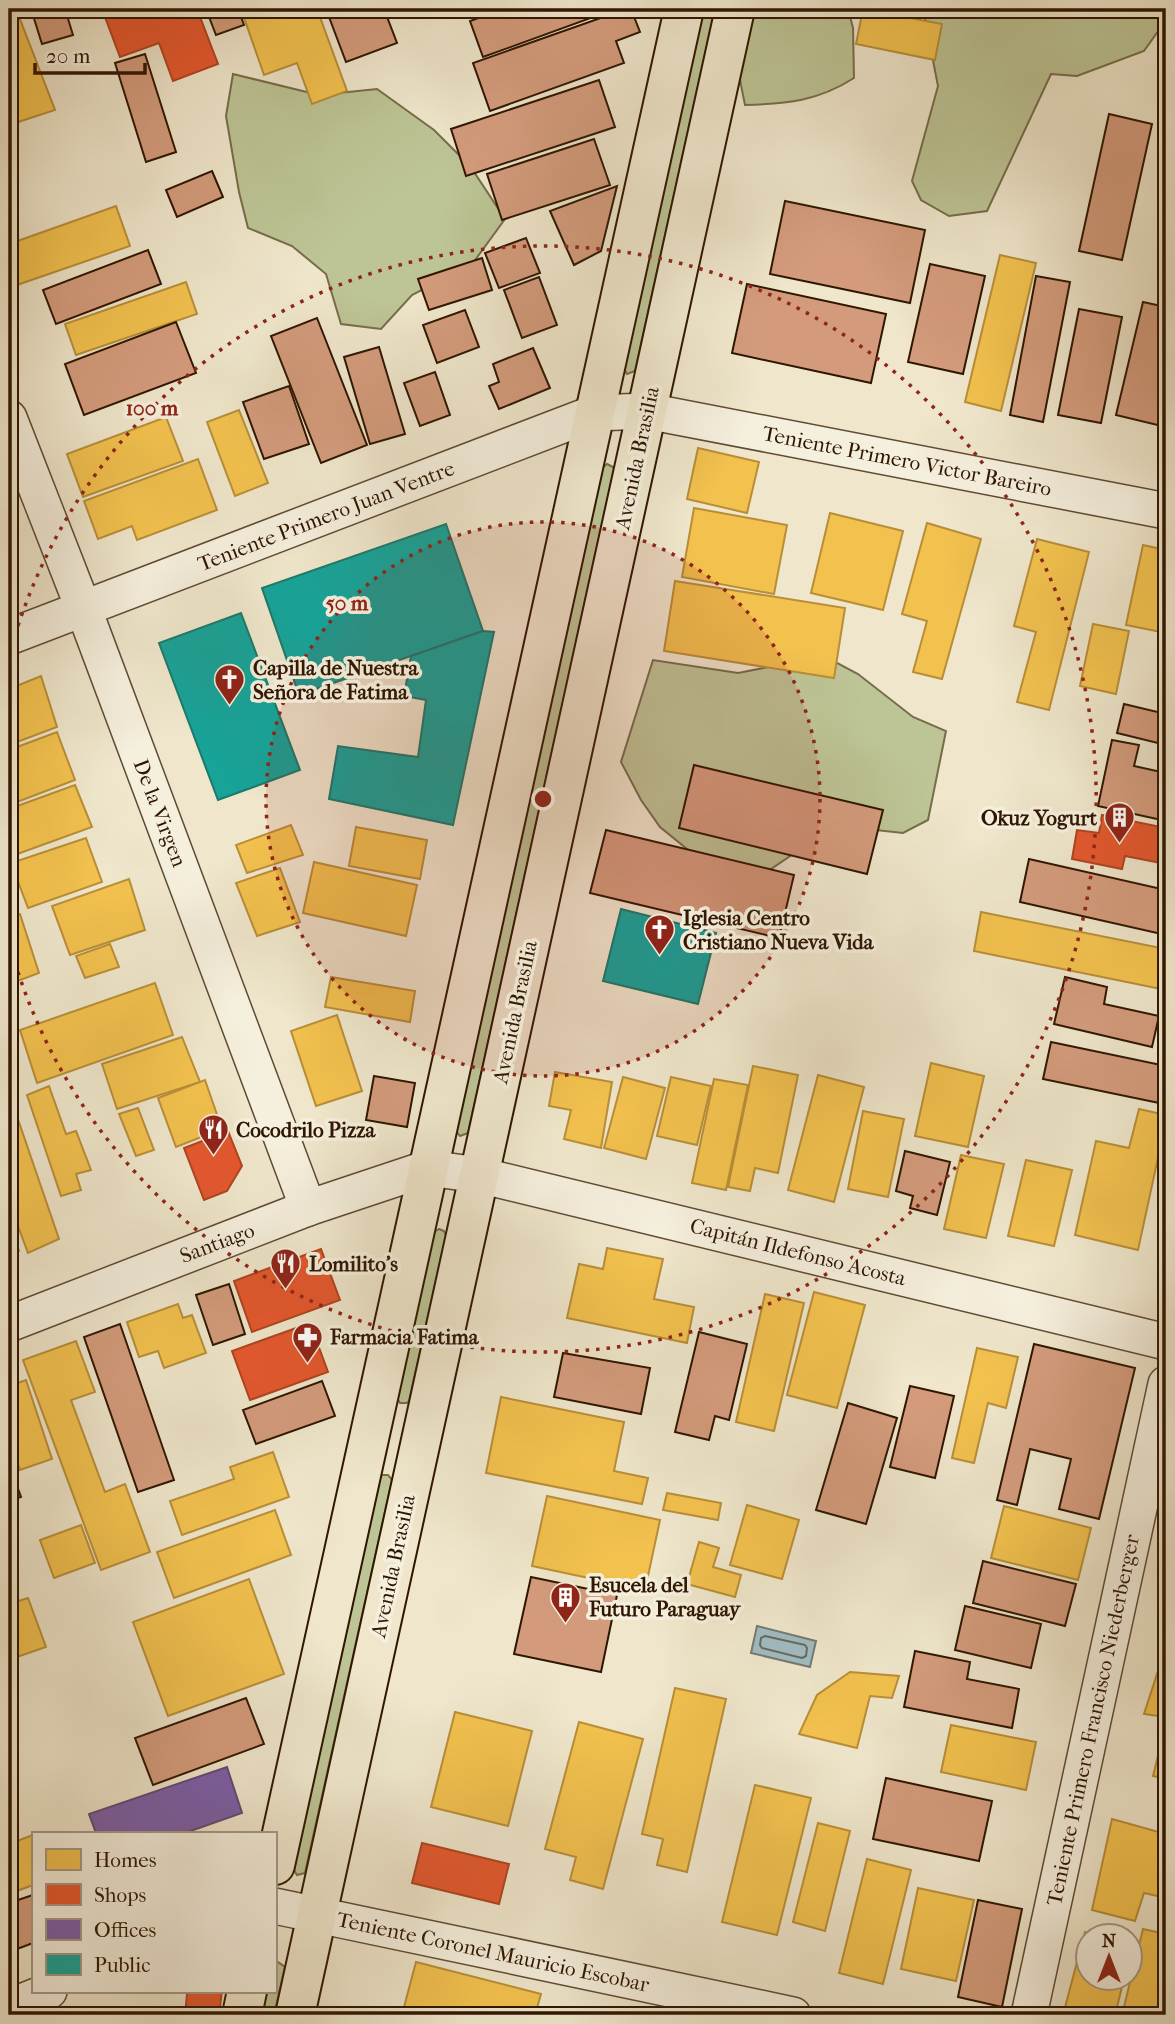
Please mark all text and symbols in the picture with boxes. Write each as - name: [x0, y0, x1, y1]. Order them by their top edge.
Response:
- scale bar: [35, 32, 145, 76]
- text: 20 m: [46, 44, 91, 68]
- street label: Avenida Brasilia: [610, 384, 664, 533]
- text: 100 m: [126, 396, 179, 420]
- street label: Teniente Primero Victor Bareiro: [760, 421, 1054, 501]
- street label: Teniente Primero Juan Ventre: [194, 456, 458, 576]
- text: 50 m: [326, 591, 369, 615]
- place label: Capilla de Nuestra Señora de Fatima: [253, 656, 419, 704]
- church icon: Capilla de Nuestra Señora de Fatima: [213, 663, 247, 707]
- street label: De la Virgen: [128, 756, 192, 870]
- centre of rings: [531, 787, 555, 811]
- building icon: Okuz Yogurt: [1103, 801, 1137, 845]
- place label: Okuz Yogurt: [981, 806, 1097, 830]
- place label: Iglesia Centro Cristiano Nueva Vida: [683, 906, 875, 954]
- church icon: Iglesia Centro Cristiano Nueva Vida: [643, 913, 677, 957]
- street label: Avenida Brasilia: [488, 938, 542, 1087]
- restaurant icon: Cocodrilo Pizza: [196, 1113, 230, 1157]
- place label: Cocodrilo Pizza: [236, 1118, 377, 1142]
- street label: Capitán Ildefonso Acosta: [688, 1214, 909, 1290]
- street label: Santiago: [176, 1218, 258, 1268]
- restaurant icon: Lomilito's: [269, 1247, 303, 1291]
- place label: Lomilito's: [309, 1252, 398, 1276]
- pharmacy icon: Farmacia Fatima: [290, 1320, 324, 1364]
- place label: Farmacia Fatima: [329, 1325, 480, 1349]
- street label: Avenida Brasilia: [366, 1492, 420, 1641]
- street label: Teniente Primero Francisco Niederberger: [1042, 1532, 1144, 1908]
- place label: Esucela del Futuro Paraguay: [588, 1573, 742, 1621]
- building icon: Esucela del Futuro Paraguay: [549, 1580, 583, 1624]
- legend: [32, 1832, 276, 1993]
- text: Homes: [94, 1848, 157, 1872]
- text: Shops: [94, 1883, 147, 1907]
- street label: Teniente Coronel Mauricio Escobar: [335, 1907, 651, 1997]
- text: Offices: [94, 1918, 157, 1942]
- north arrow: [1074, 1923, 1144, 1993]
- text: N: [1102, 1930, 1117, 1952]
- text: Public: [94, 1953, 150, 1977]

